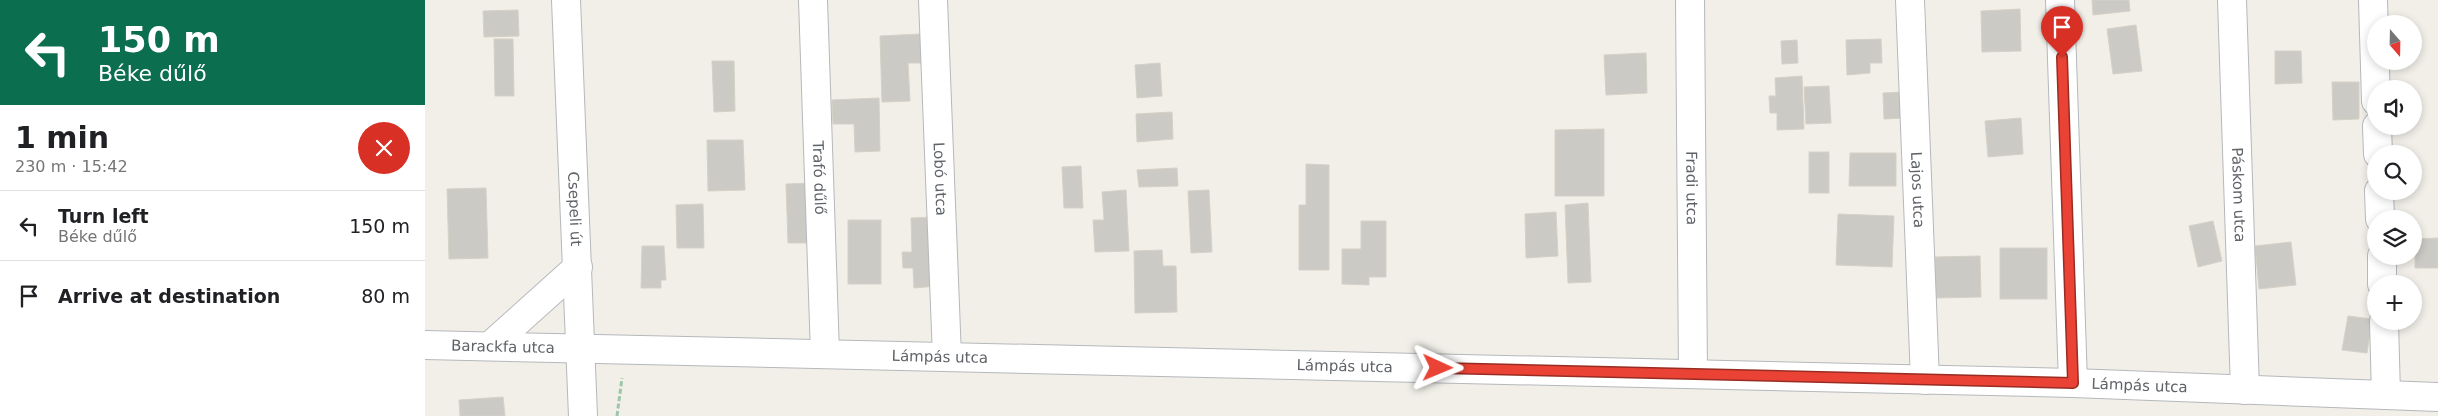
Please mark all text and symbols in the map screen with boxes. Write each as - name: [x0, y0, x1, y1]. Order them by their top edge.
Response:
- pin: [2041, 6, 2083, 57]
- icon: arrive: [2048, 13, 2076, 41]
- north arrow: [2367, 15, 2423, 70]
- map controls: [2367, 15, 2422, 330]
- icon: left: [15, 20, 80, 85]
- text: 150 m: [98, 20, 220, 60]
- text: Béke dűlő: [98, 61, 207, 86]
- button: sound: [2367, 80, 2422, 135]
- text: 1 min: [15, 120, 109, 155]
- button: close: [358, 122, 410, 174]
- street label: Trafó dűlő: [809, 140, 829, 215]
- street label: Lobó utca: [930, 142, 950, 216]
- button: search: [2367, 145, 2422, 200]
- street label: Páskom utca: [2228, 147, 2249, 243]
- street label: Fradi utca: [1682, 151, 1701, 225]
- street label: Lajos utca: [1907, 151, 1928, 228]
- text: 230 m · 15:42: [15, 157, 128, 176]
- street label: Csepeli út: [564, 171, 585, 247]
- text: Turn left: [58, 205, 149, 227]
- button: layers: [2367, 210, 2422, 265]
- icon: left: [15, 212, 43, 240]
- text: 150 m: [349, 215, 410, 237]
- text: Béke dűlő: [58, 227, 137, 246]
- button: +: [2367, 275, 2422, 330]
- icon: arrive: [15, 282, 43, 310]
- text: Arrive at destination: [58, 285, 280, 307]
- text: 80 m: [361, 285, 410, 307]
- street label: Barackfa utca: [451, 337, 555, 357]
- position arrow: [1411, 341, 1463, 393]
- street label: Lámpás utca: [891, 347, 988, 367]
- street label: Lámpás utca: [1296, 356, 1393, 376]
- street label: Lámpás utca: [2091, 375, 2188, 396]

